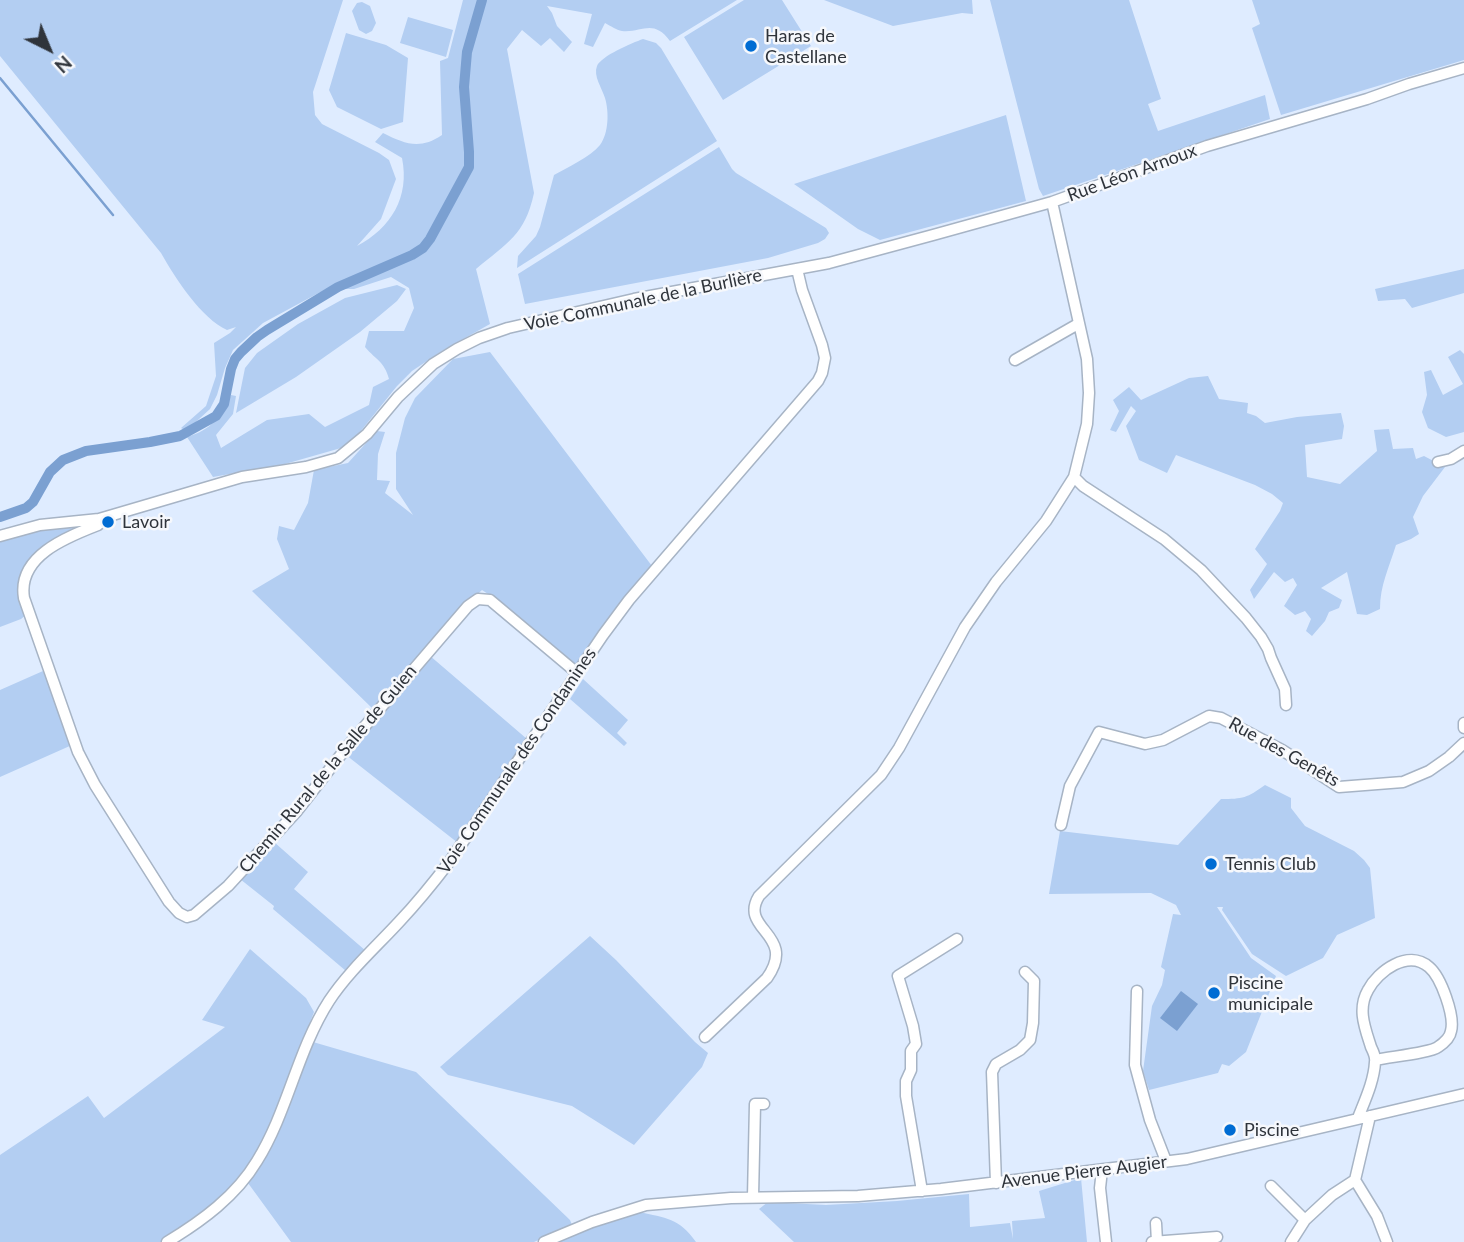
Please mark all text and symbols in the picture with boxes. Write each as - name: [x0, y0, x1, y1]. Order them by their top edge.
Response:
- north arrow: [14, 14, 84, 84]
- place label: Haras de Castellane: [765, 25, 847, 68]
- marker: Haras de Castellane: [743, 38, 759, 54]
- text: N: [50, 51, 77, 78]
- street label: Rue Léon Arnoux: [1064, 140, 1200, 206]
- street label: Voie Communale de la Burlière: [522, 264, 764, 336]
- place label: Lavoir: [122, 511, 170, 533]
- marker: Lavoir: [100, 514, 116, 530]
- street label: Voie Communale des Condamines: [433, 644, 601, 878]
- street label: Chemin Rural de la Salle de Guien: [235, 661, 421, 877]
- street label: Rue des Genêts: [1225, 713, 1343, 791]
- place label: Tennis Club: [1225, 853, 1316, 875]
- marker: Tennis Club: [1203, 856, 1219, 872]
- place label: Piscine municipale: [1228, 972, 1313, 1014]
- marker: Piscine municipale: [1206, 985, 1222, 1001]
- place label: Piscine: [1244, 1119, 1299, 1141]
- marker: Piscine: [1222, 1122, 1238, 1138]
- street label: Avenue Pierre Augier: [1000, 1151, 1168, 1193]

